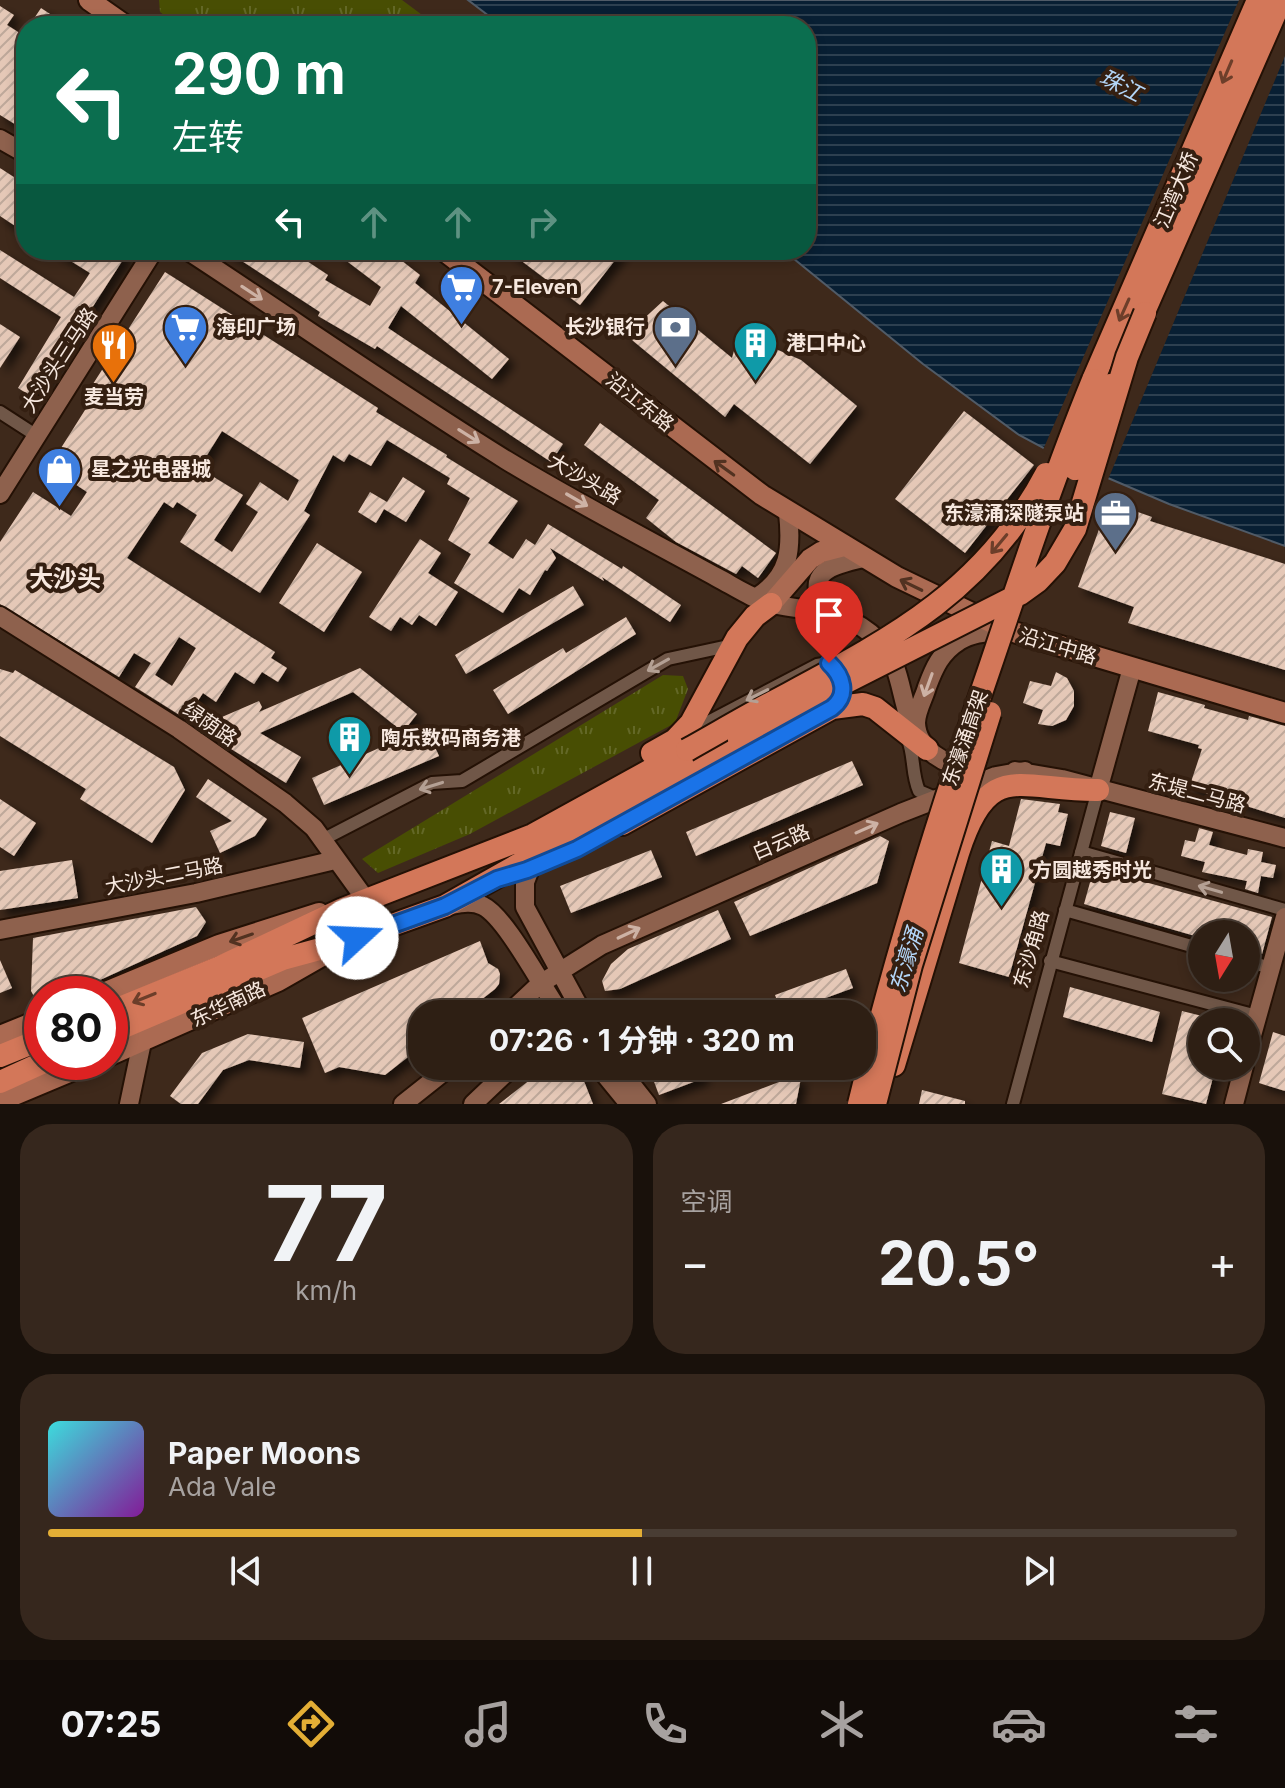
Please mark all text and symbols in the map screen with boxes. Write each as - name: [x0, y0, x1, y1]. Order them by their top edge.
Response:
- text: 290 m: [172, 40, 346, 108]
- icon: left: [40, 48, 144, 152]
- one-way arrow: [1219, 59, 1234, 84]
- water label: 珠江: [1095, 63, 1148, 107]
- text: 左转: [172, 115, 244, 159]
- street label: 江湾大桥: [1149, 148, 1203, 232]
- icon: left: [268, 200, 312, 244]
- icon: ahead: [352, 200, 396, 244]
- icon: ahead: [436, 200, 480, 244]
- icon: right: [520, 200, 564, 244]
- supermarket icon: 7-Eleven: [437, 263, 485, 326]
- place label: 7-Eleven: [492, 275, 578, 299]
- one-way arrow: [240, 285, 263, 301]
- one-way arrow: [1116, 298, 1131, 322]
- street label: 大沙头三马路: [16, 303, 102, 417]
- supermarket icon: 海印广场: [161, 303, 209, 366]
- bank icon: 长沙银行: [652, 303, 700, 366]
- place label: 海印广场: [216, 315, 296, 339]
- place label: 长沙银行: [565, 315, 645, 339]
- building icon: 港口中心: [731, 319, 779, 382]
- restaurant icon: 麦当劳: [90, 321, 138, 384]
- place label: 港口中心: [786, 331, 866, 355]
- street label: 沿江东路: [601, 368, 679, 436]
- place label: 麦当劳: [84, 385, 144, 409]
- one-way arrow: [457, 428, 480, 444]
- shop icon: 星之光电器城: [36, 445, 84, 508]
- street label: 大沙头路: [544, 449, 626, 509]
- place label: 星之光电器城: [91, 457, 211, 481]
- one-way arrow: [714, 460, 736, 476]
- office icon: 东濠涌深隧泵站: [1091, 489, 1139, 552]
- one-way arrow: [565, 492, 588, 508]
- place label: 东濠涌深隧泵站: [944, 501, 1084, 525]
- one-way arrow: [990, 533, 1008, 554]
- district label: 大沙头: [29, 564, 101, 593]
- one-way arrow: [900, 576, 924, 592]
- pin: [795, 581, 863, 663]
- icon: arrive: [807, 593, 851, 637]
- street label: 沿江中路: [1016, 623, 1100, 669]
- one-way arrow: [647, 657, 670, 673]
- one-way arrow: [920, 673, 934, 697]
- street label: 东濠涌高架: [937, 687, 993, 789]
- one-way arrow: [746, 688, 769, 703]
- street label: 绿荫路: [179, 697, 241, 751]
- building icon: 陶乐数码商务港: [326, 714, 374, 777]
- place label: 陶乐数码商务港: [381, 726, 521, 750]
- street label: 东堤二马路: [1146, 768, 1248, 818]
- one-way arrow: [419, 780, 444, 794]
- street label: 白云路: [749, 819, 813, 865]
- one-way arrow: [854, 820, 879, 835]
- building icon: 方圆越秀时光: [977, 846, 1025, 909]
- street label: 大沙头二马路: [103, 853, 225, 899]
- place label: 方圆越秀时光: [1032, 858, 1152, 882]
- one-way arrow: [1198, 881, 1223, 895]
- position arrow: [315, 896, 399, 980]
- street label: 东沙角路: [1008, 907, 1054, 991]
- north arrow: [1188, 920, 1260, 992]
- map controls: [1188, 920, 1260, 1080]
- water label: 东濠涌: [884, 922, 929, 995]
- one-way arrow: [616, 924, 641, 939]
- one-way arrow: [229, 931, 254, 946]
- speed limit sign: 80: [24, 976, 128, 1080]
- street label: 东华南路: [187, 976, 269, 1032]
- one-way arrow: [132, 992, 157, 1007]
- button: search: [1188, 1008, 1260, 1080]
- text: 07:26 · 1 分钟 · 320 m: [489, 1022, 795, 1058]
- text: 77: [265, 1160, 388, 1286]
- text: 空调: [681, 1186, 733, 1217]
- text: 20.5°: [878, 1227, 1040, 1299]
- text: −: [681, 1236, 710, 1290]
- text: +: [1208, 1236, 1237, 1290]
- text: km/h: [295, 1275, 357, 1306]
- text: Paper Moons: [168, 1435, 361, 1471]
- text: Ada Vale: [168, 1471, 276, 1502]
- icon: previous: [224, 1549, 268, 1593]
- icon: pause: [620, 1549, 664, 1593]
- icon: next: [1017, 1549, 1061, 1593]
- icon: directions: [283, 1696, 339, 1752]
- icon: music: [460, 1696, 516, 1752]
- icon: phone: [637, 1696, 693, 1752]
- icon: climate: [814, 1696, 870, 1752]
- icon: car: [991, 1696, 1047, 1752]
- icon: filters: [1168, 1696, 1224, 1752]
- text: 07:25: [61, 1702, 162, 1746]

